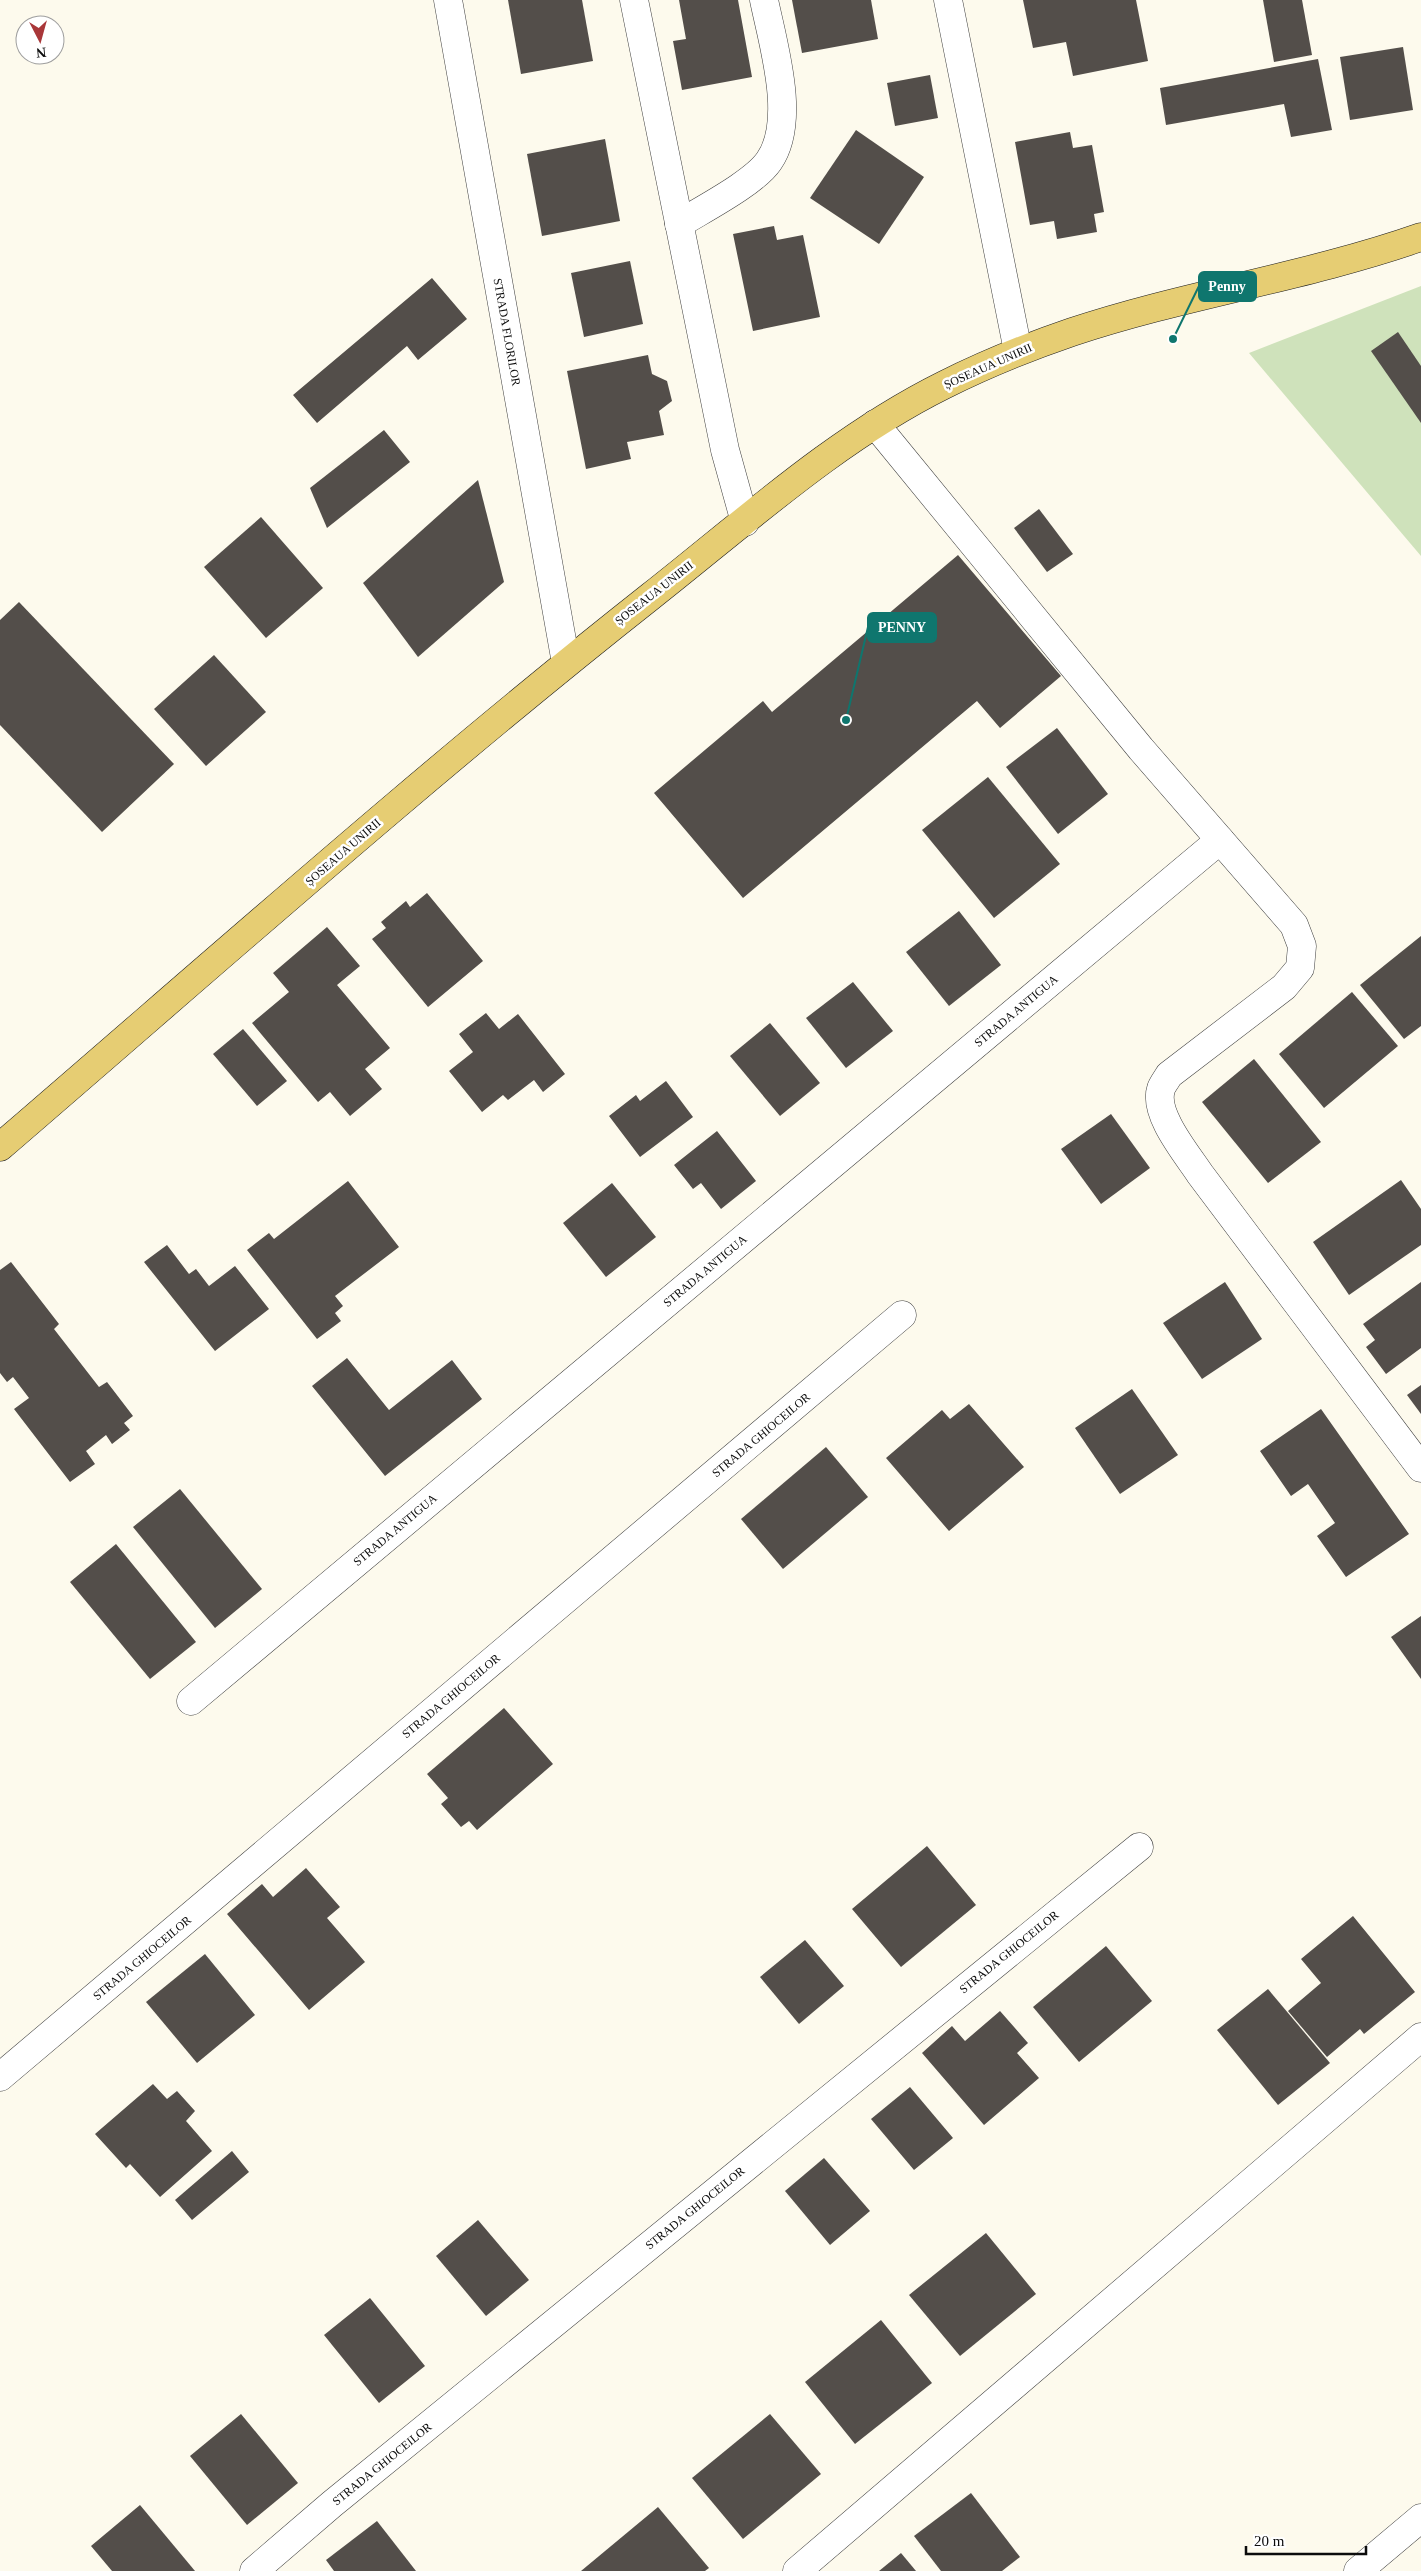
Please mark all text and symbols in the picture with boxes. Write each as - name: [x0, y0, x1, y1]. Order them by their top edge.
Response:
- north arrow: [15, 15, 65, 65]
- text: N: [35, 44, 47, 60]
- callout: Penny: [1199, 272, 1256, 301]
- street label: STRADA FLORILOR: [491, 277, 523, 387]
- text: Penny: [1208, 279, 1246, 294]
- street label: ȘOSEAUA UNIRII: [942, 340, 1034, 392]
- street label: ȘOSEAUA UNIRII: [612, 558, 696, 628]
- callout: PENNY: [868, 613, 936, 642]
- text: PENNY: [878, 620, 926, 635]
- street label: ȘOSEAUA UNIRII: [303, 816, 383, 888]
- street label: STRADA ANTIGUA: [972, 972, 1061, 1050]
- street label: STRADA ANTIGUA: [661, 1232, 750, 1310]
- street label: STRADA GHIOCEILOR: [709, 1390, 813, 1480]
- street label: STRADA ANTIGUA: [351, 1491, 440, 1569]
- street label: STRADA GHIOCEILOR: [399, 1651, 503, 1741]
- street label: STRADA GHIOCEILOR: [957, 1908, 1061, 1996]
- street label: STRADA GHIOCEILOR: [90, 1913, 194, 2003]
- street label: STRADA GHIOCEILOR: [643, 2164, 747, 2252]
- street label: STRADA GHIOCEILOR: [330, 2420, 434, 2508]
- scale bar: [1246, 2524, 1366, 2556]
- text: 20 m: [1254, 2533, 1285, 2549]

